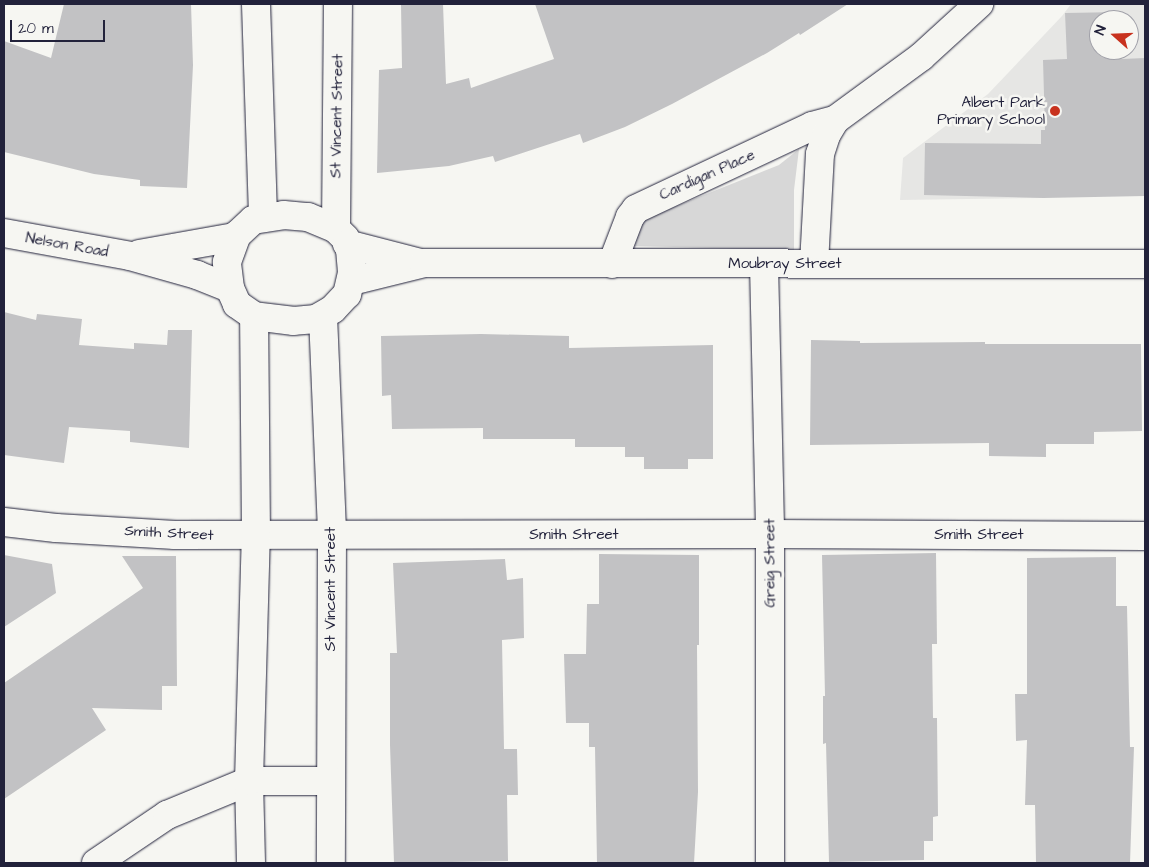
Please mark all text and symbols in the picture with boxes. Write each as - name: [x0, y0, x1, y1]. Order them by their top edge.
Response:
- scale bar: [12, 10, 108, 42]
- north arrow: [1089, 10, 1139, 60]
- text: 20 m: [18, 18, 54, 39]
- text: N: [1090, 23, 1112, 38]
- street label: St Vincent Street: [327, 54, 347, 178]
- place label: Albert Park Primary School: [937, 93, 1045, 128]
- marker: Albert Park Primary School: [1049, 105, 1061, 117]
- street label: Cardigan Place: [657, 146, 757, 204]
- street label: Nelson Road: [24, 229, 110, 261]
- street label: Moubray Street: [728, 255, 842, 273]
- street label: Greig Street: [761, 518, 779, 608]
- street label: Smith Street: [124, 522, 214, 544]
- street label: Smith Street: [529, 526, 619, 544]
- street label: Smith Street: [934, 526, 1024, 544]
- street label: St Vincent Street: [322, 527, 340, 651]

